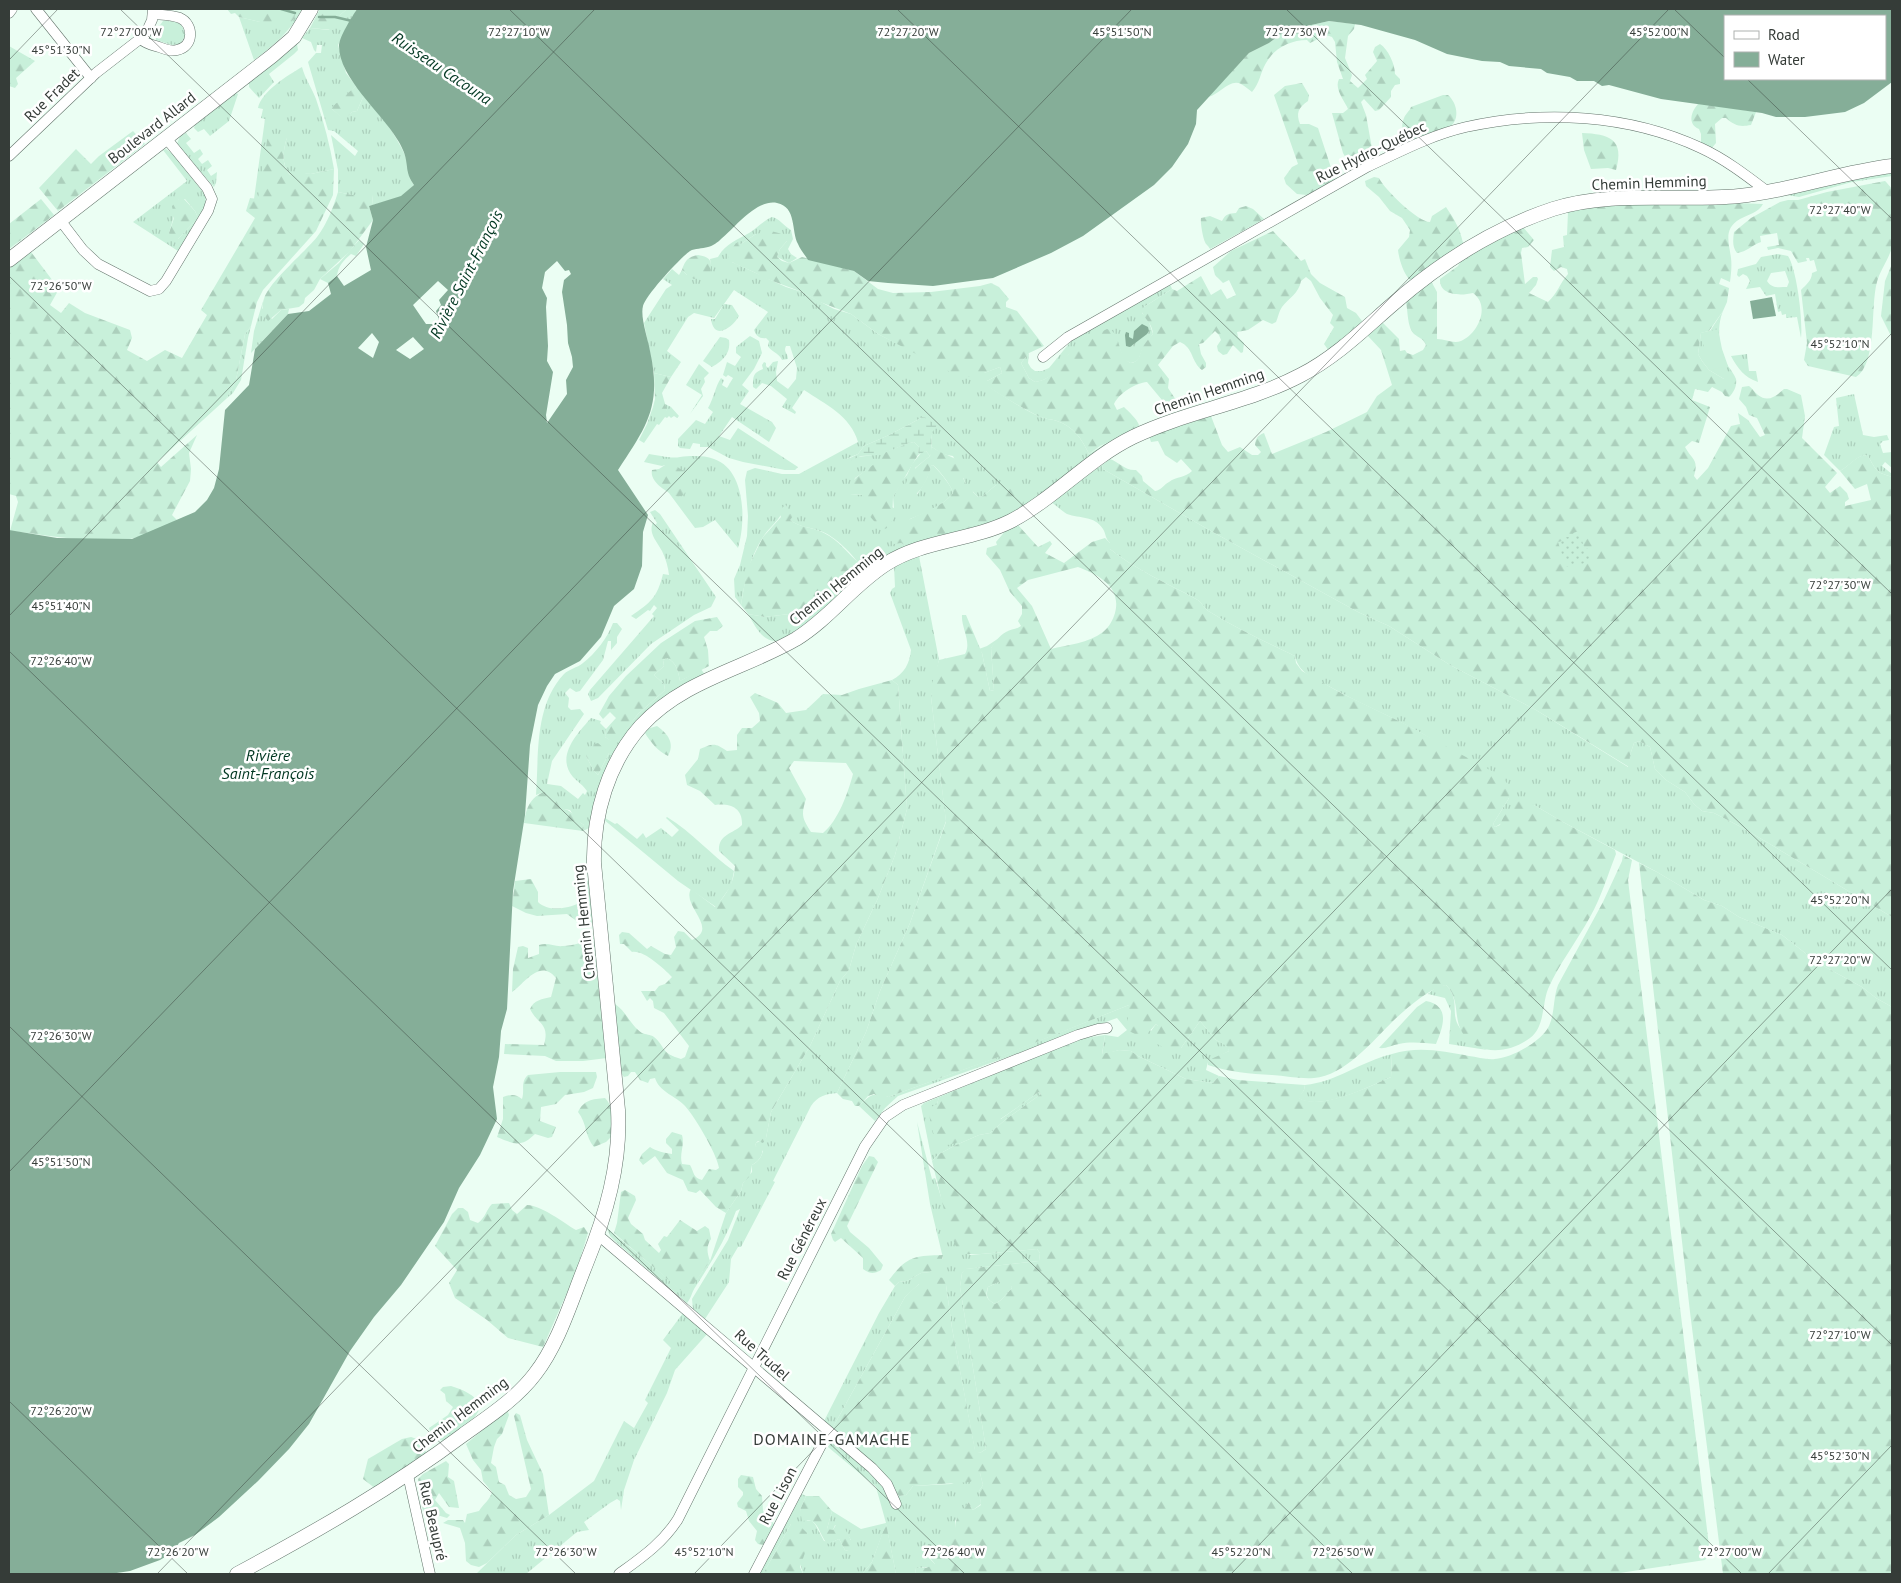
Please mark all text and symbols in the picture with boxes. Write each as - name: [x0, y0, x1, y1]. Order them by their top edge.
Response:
- legend: [1724, 15, 1886, 80]
- text: 72°27'00"W: [100, 24, 162, 39]
- text: 72°27'10"W: [488, 24, 550, 39]
- text: 72°27'20"W: [877, 24, 939, 39]
- text: 45°51'50"N: [1092, 24, 1152, 39]
- text: 72°27'30"W: [1265, 24, 1327, 39]
- text: 45°52'00"N: [1629, 24, 1689, 39]
- text: Road: [1768, 25, 1800, 44]
- water label: Ruisseau Cacouna: [388, 27, 496, 109]
- text: 45°51'30"N: [31, 42, 91, 57]
- text: Water: [1768, 50, 1805, 69]
- street label: Rue Fradet: [20, 64, 83, 126]
- street label: Boulevard Allard: [104, 87, 199, 168]
- street label: Rue Hydro-Québec: [1312, 117, 1429, 186]
- street label: Chemin Hemming: [1591, 171, 1707, 194]
- text: 72°27'40"W: [1809, 202, 1871, 217]
- water label: Rivière Saint-François: [425, 206, 507, 342]
- text: 72°26'50"W: [30, 278, 92, 293]
- text: 45°52'10"N: [1810, 336, 1870, 351]
- street label: Chemin Hemming: [1151, 364, 1266, 419]
- street label: Chemin Hemming: [785, 542, 886, 629]
- text: 72°27'30"W: [1809, 577, 1871, 592]
- text: 45°51'40"N: [31, 598, 91, 613]
- text: 72°26'40"W: [30, 653, 92, 668]
- water label: Rivière Saint-François: [222, 745, 315, 783]
- street label: Chemin Hemming: [568, 864, 599, 980]
- text: 45°52'20"N: [1810, 892, 1870, 907]
- text: 72°27'20"W: [1809, 952, 1871, 967]
- text: 72°26'30"W: [30, 1028, 92, 1043]
- text: 45°51'50"N: [31, 1154, 91, 1169]
- street label: Rue Généreux: [773, 1194, 830, 1283]
- street label: Rue Trudel: [731, 1325, 794, 1385]
- text: 72°27'10"W: [1809, 1327, 1871, 1342]
- street label: Chemin Hemming: [408, 1372, 511, 1457]
- text: 72°26'20"W: [30, 1403, 92, 1418]
- district label: DOMAINE-GAMACHE: [753, 1429, 911, 1449]
- text: 45°52'30"N: [1810, 1448, 1870, 1463]
- street label: Rue Lison: [754, 1464, 801, 1528]
- street label: Rue Beaupré: [415, 1479, 452, 1563]
- text: 72°26'20"W: [147, 1544, 209, 1559]
- text: 72°26'30"W: [535, 1544, 597, 1559]
- text: 45°52'10"N: [674, 1544, 734, 1559]
- text: 72°26'40"W: [923, 1544, 985, 1559]
- text: 45°52'20"N: [1211, 1544, 1271, 1559]
- text: 72°26'50"W: [1312, 1544, 1374, 1559]
- text: 72°27'00"W: [1700, 1544, 1762, 1559]

